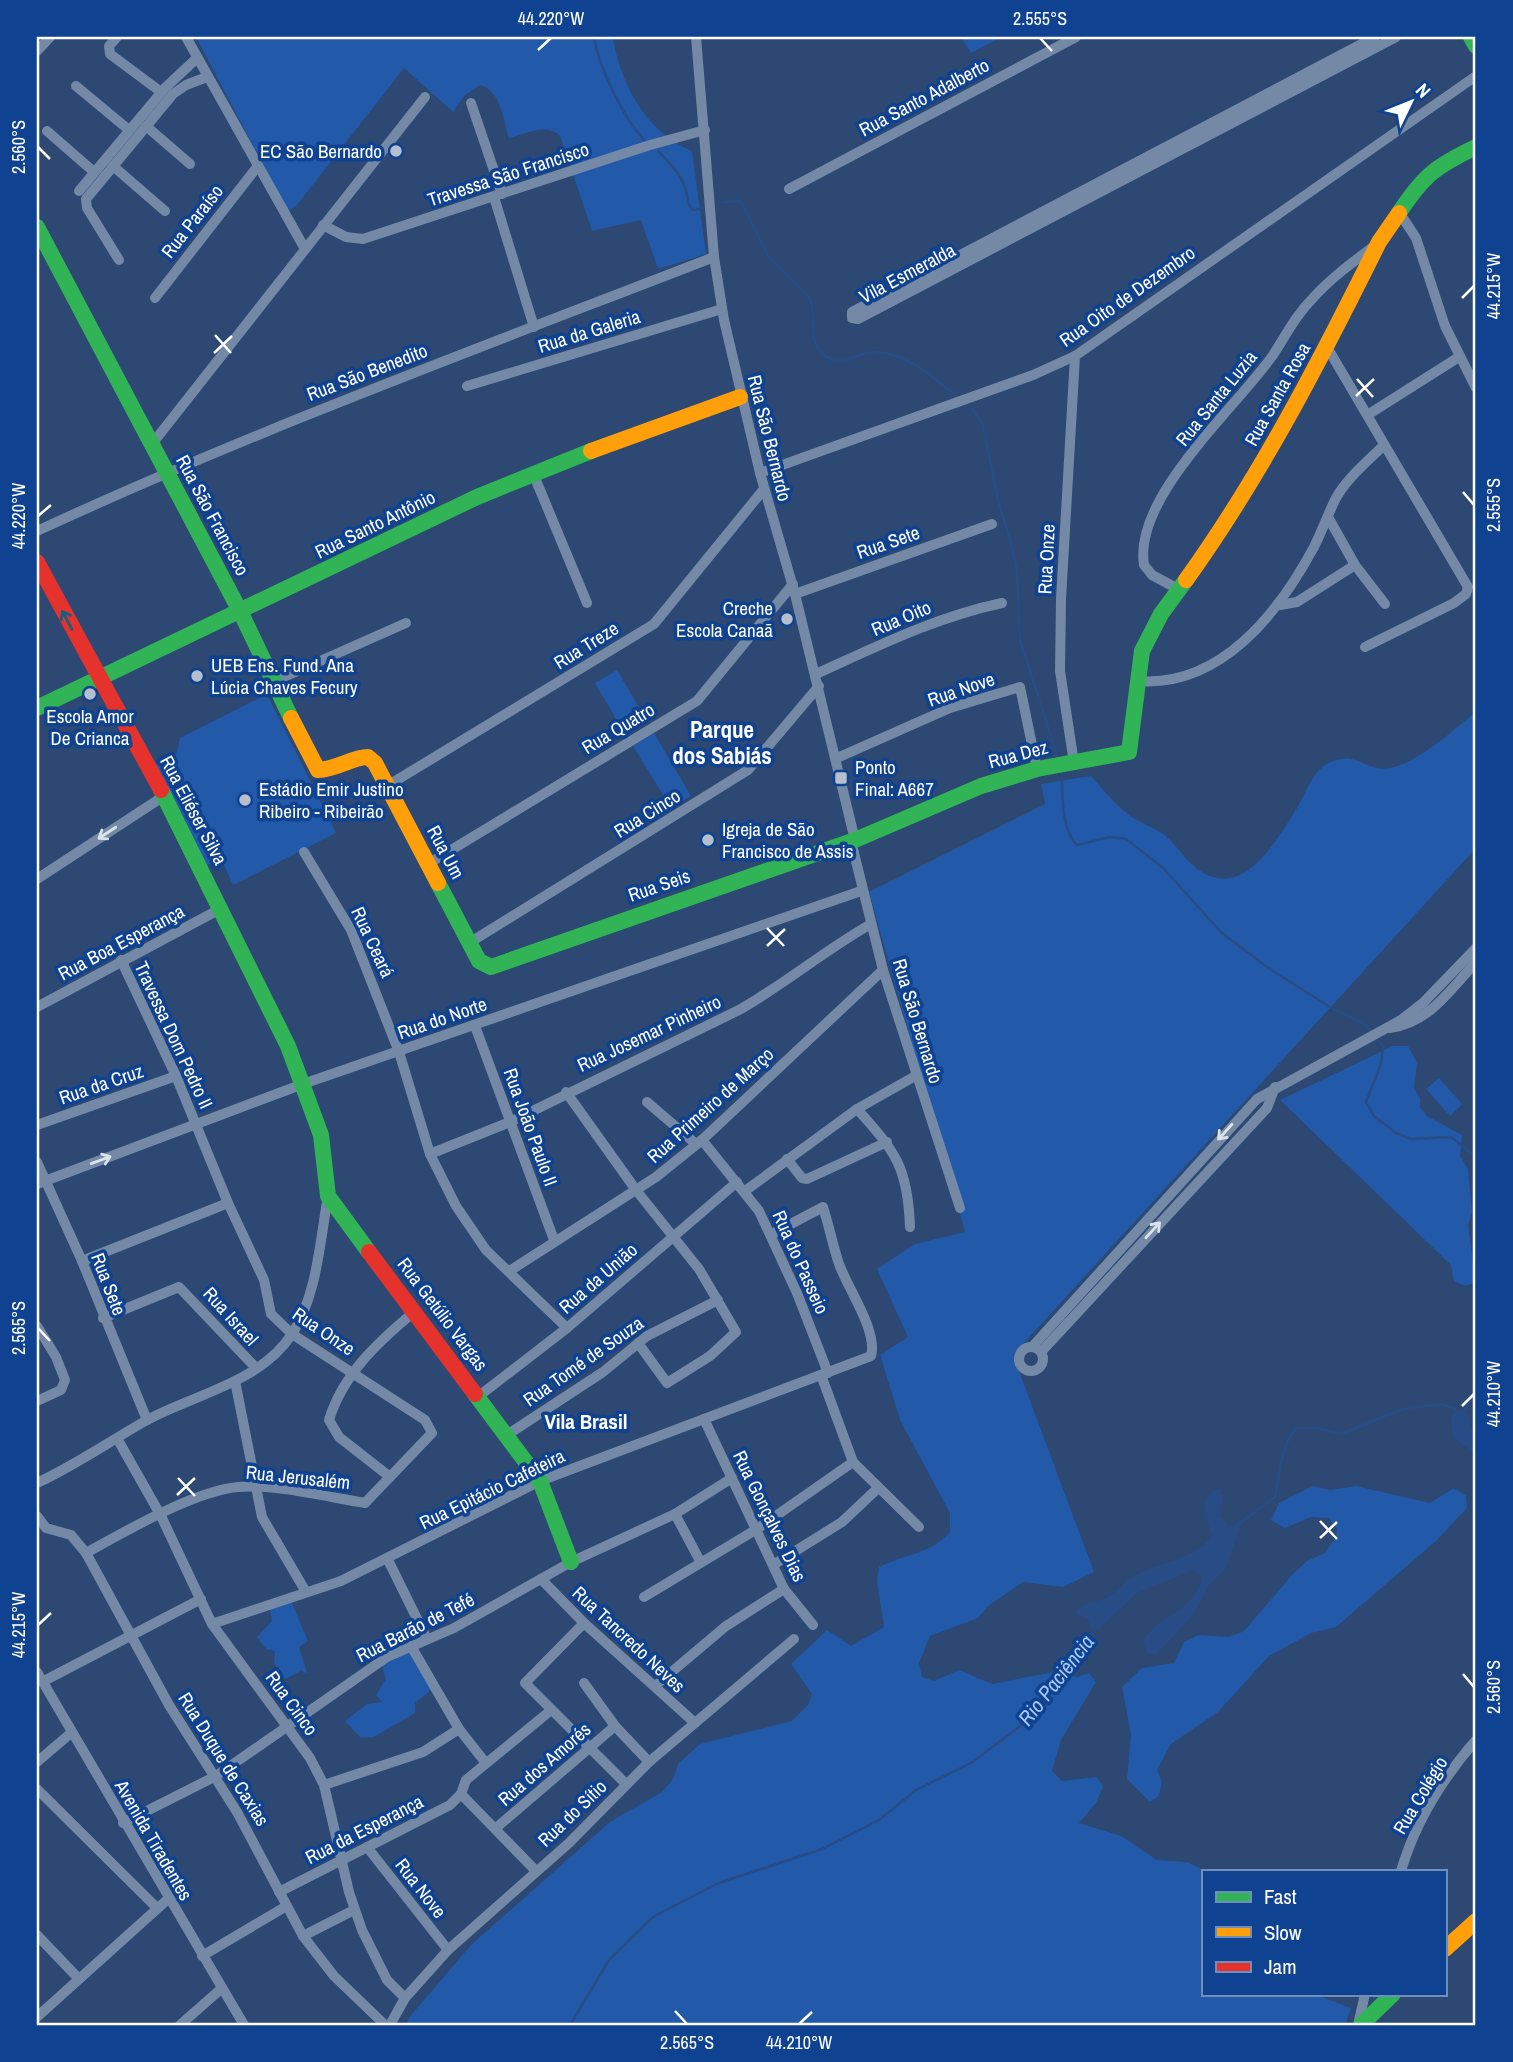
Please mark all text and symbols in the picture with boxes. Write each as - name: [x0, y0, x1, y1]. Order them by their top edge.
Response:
- text: 44.220°W: [518, 6, 584, 31]
- text: 2.555°S: [1013, 6, 1067, 31]
- street label: Rua Santo Adalberto: [854, 52, 994, 142]
- north arrow: [1376, 66, 1446, 136]
- text: N: [1410, 77, 1437, 103]
- text: 2.560°S: [6, 120, 31, 174]
- street label: Travessa São Francisco: [424, 136, 592, 212]
- place label: EC São Bernardo: [260, 138, 382, 164]
- marker: EC São Bernardo: [388, 143, 404, 159]
- street label: Rua Paraíso: [155, 179, 229, 263]
- street label: Vila Esmeralda: [854, 237, 960, 309]
- street label: Rua Oito de Dezembro: [1054, 239, 1200, 353]
- text: 44.215°W: [1481, 253, 1506, 319]
- street label: Rua da Galeria: [535, 303, 644, 359]
- street label: Rua São Benedito: [303, 337, 431, 407]
- street label: Rua Santa Rosa: [1238, 337, 1316, 450]
- street label: Rua Santa Luzia: [1169, 344, 1263, 451]
- street label: Rua São Bernardo: [742, 372, 798, 504]
- street label: Rua São Francisco: [170, 450, 256, 580]
- text: 2.555°S: [1481, 478, 1506, 532]
- text: 44.220°W: [6, 483, 31, 549]
- street label: Rua Santo Antônio: [311, 484, 439, 564]
- street label: Rua Sete: [853, 519, 923, 565]
- street label: Rua Onze: [1031, 523, 1061, 595]
- street label: Rua Oito: [867, 594, 935, 642]
- place label: Creche Escola Canaã: [676, 595, 773, 643]
- one-way arrow: [60, 610, 73, 631]
- marker: Creche Escola Canaã: [779, 611, 795, 627]
- street label: Rua Treze: [549, 615, 623, 675]
- place label: UEB Ens. Fund. Ana Lúcia Chaves Fecury: [211, 652, 358, 700]
- street label: Rua Nove: [924, 665, 998, 713]
- marker: UEB Ens. Fund. Ana Lúcia Chaves Fecury: [189, 668, 205, 684]
- marker: Escola Amor De Crianca: [82, 686, 98, 702]
- street label: Rua Quatro: [577, 696, 659, 760]
- place label: Escola Amor De Crianca: [46, 703, 135, 751]
- district label: Parque dos Sabiás: [672, 714, 772, 771]
- street label: Rua Dez: [985, 734, 1051, 774]
- street label: Rua Eliéser Silva: [154, 751, 234, 870]
- place label: Ponto Final: A667: [855, 754, 934, 802]
- marker: Ponto Final: A667: [833, 770, 849, 786]
- place label: Estádio Emir Justino Ribeiro - Ribeirão: [259, 776, 404, 824]
- street label: Rua Cinco: [609, 782, 685, 844]
- marker: Estádio Emir Justino Ribeiro - Ribeirão: [237, 792, 253, 808]
- place label: Igreja de São Francisco de Assis: [722, 816, 854, 864]
- street label: Rua Um: [421, 821, 471, 883]
- one-way arrow: [97, 826, 117, 840]
- marker: Igreja de São Francisco de Assis: [700, 832, 716, 848]
- street label: Rua Seis: [624, 862, 694, 908]
- street label: Rua Boa Esperança: [53, 898, 189, 986]
- street label: Rua Ceará: [345, 902, 401, 982]
- street label: Rua São Bernardo: [887, 955, 949, 1087]
- street label: Travessa Dom Pedro II: [128, 957, 220, 1113]
- street label: Rua Josemar Pinheiro: [573, 988, 725, 1078]
- street label: Rua do Norte: [394, 991, 490, 1045]
- street label: Rua Primeiro de Março: [641, 1041, 779, 1169]
- street label: Rua da Cruz: [55, 1057, 147, 1111]
- street label: Rua João Paulo II: [498, 1064, 564, 1190]
- one-way arrow: [1217, 1123, 1233, 1141]
- one-way arrow: [89, 1153, 111, 1165]
- street label: Rua do Passeio: [767, 1206, 835, 1318]
- one-way arrow: [1145, 1222, 1162, 1239]
- street label: Rua da União: [553, 1237, 643, 1319]
- street label: Rua Sete: [85, 1249, 133, 1319]
- street label: Rua Getúlio Vargas: [392, 1252, 494, 1376]
- street label: Rua Israel: [198, 1281, 264, 1351]
- text: 2.565°S: [6, 1301, 31, 1355]
- street label: Rua Onze: [288, 1301, 360, 1361]
- street label: Rua Tomé de Souza: [518, 1310, 648, 1412]
- text: 44.210°W: [1481, 1361, 1506, 1427]
- district label: Vila Brasil: [545, 1407, 628, 1436]
- street label: Rua Epitácio Cafeteira: [415, 1442, 569, 1535]
- street label: Rua Gonçalves Dias: [727, 1446, 813, 1586]
- street label: Rua Jerusalém: [245, 1459, 351, 1495]
- street label: Rua Tancredo Neves: [567, 1580, 691, 1698]
- street label: Rua Barão de Tefé: [351, 1586, 479, 1668]
- text: 44.215°W: [6, 1592, 31, 1658]
- water label: Rio Paciência: [1011, 1628, 1101, 1732]
- text: 2.560°S: [1481, 1660, 1506, 1714]
- street label: Rua Cinco: [260, 1666, 324, 1740]
- street label: Rua Duque de Caxias: [172, 1687, 276, 1831]
- street label: Rua dos Amorés: [492, 1716, 596, 1812]
- street label: Rua Colégio: [1387, 1751, 1453, 1839]
- street label: Avenida Tiradentes: [108, 1774, 199, 1905]
- street label: Rua do Sítio: [532, 1774, 612, 1852]
- street label: Rua da Esperança: [301, 1788, 428, 1870]
- street label: Rua Nove: [389, 1853, 453, 1923]
- legend: [1202, 1870, 1446, 1996]
- text: Fast: [1264, 1882, 1297, 1911]
- text: Slow: [1264, 1918, 1302, 1947]
- text: Jam: [1264, 1952, 1297, 1981]
- text: 2.565°S: [660, 2030, 714, 2055]
- text: 44.210°W: [766, 2030, 832, 2055]

